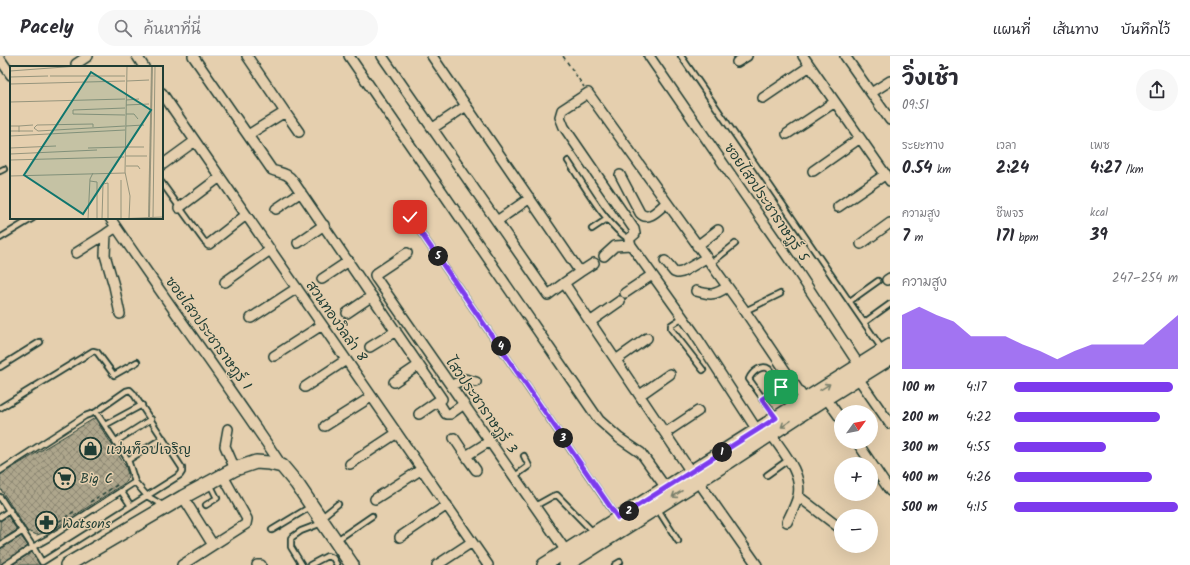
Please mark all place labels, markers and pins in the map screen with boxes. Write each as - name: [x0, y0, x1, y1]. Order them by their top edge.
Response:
- pin: [393, 200, 427, 234]
- pin: 5: [428, 246, 448, 266]
- pin: 4: [491, 336, 511, 356]
- pin: [764, 370, 798, 404]
- pin: 3: [553, 428, 573, 448]
- shop icon: แว่นท็อปเจริญ: [78, 436, 104, 462]
- place label: แว่นท็อปเจริญ: [106, 439, 191, 461]
- pin: 1: [712, 442, 732, 462]
- supermarket icon: Big C: [51, 465, 77, 491]
- place label: Big C: [80, 468, 113, 490]
- pin: 2: [619, 501, 639, 521]
- pharmacy icon: Watsons: [34, 510, 60, 536]
- place label: Watsons: [62, 513, 111, 535]

